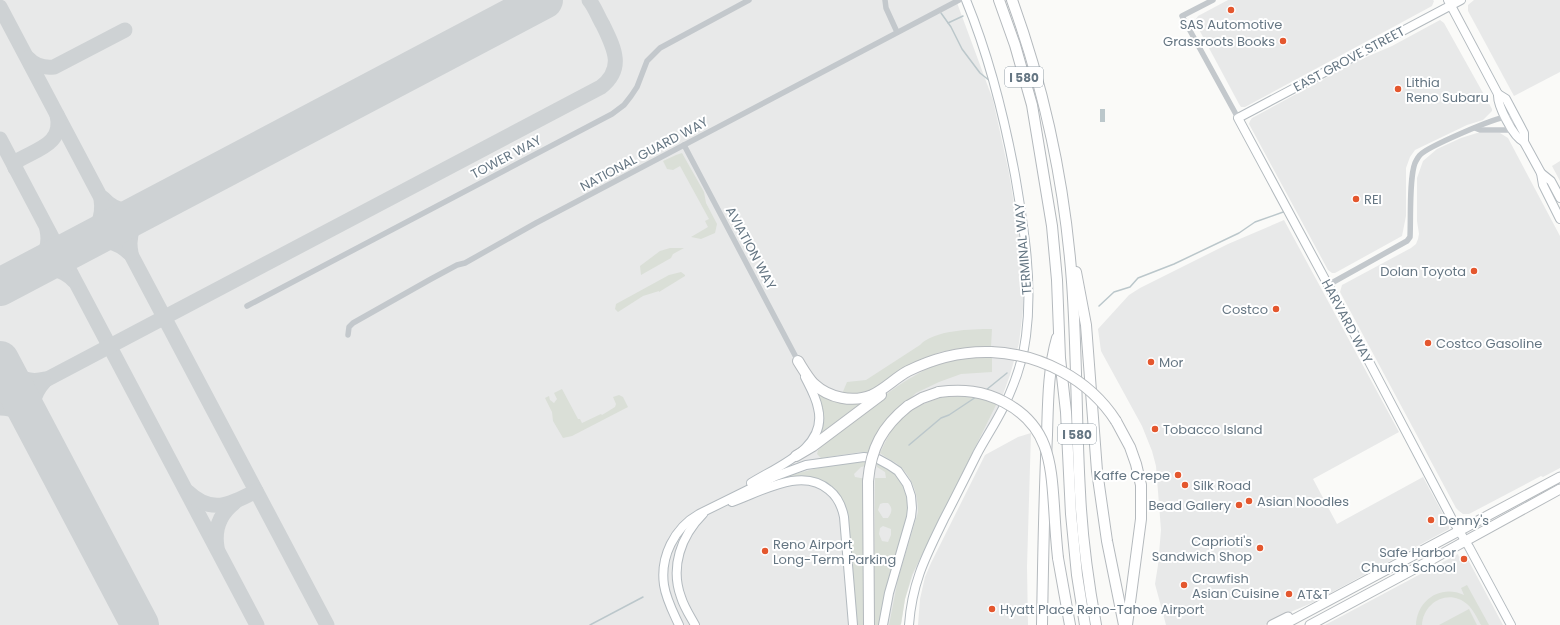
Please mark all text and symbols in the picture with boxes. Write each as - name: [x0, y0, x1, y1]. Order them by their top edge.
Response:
- marker: SAS Automotive: [1226, 5, 1236, 15]
- place label: SAS Automotive: [1180, 15, 1282, 34]
- street label: EAST GROVE STREET: [1290, 22, 1408, 96]
- place label: Grassroots Books: [1163, 32, 1275, 51]
- marker: Grassroots Books: [1278, 36, 1288, 46]
- road number: I 580: [1005, 67, 1043, 87]
- place label: Lithia Reno Subaru: [1406, 73, 1489, 107]
- marker: Lithia Reno Subaru: [1393, 84, 1403, 94]
- street label: NATIONAL GUARD WAY: [577, 112, 712, 196]
- street label: TOWER WAY: [468, 130, 545, 183]
- place label: REI: [1364, 190, 1382, 209]
- marker: REI: [1351, 194, 1361, 204]
- street label: TERMINAL WAY: [1009, 202, 1036, 296]
- street label: AVIATION WAY: [721, 203, 781, 293]
- place label: Dolan Toyota: [1380, 262, 1466, 281]
- marker: Dolan Toyota: [1469, 266, 1479, 276]
- street label: HARVARD WAY: [1317, 276, 1377, 367]
- place label: Costco: [1222, 300, 1268, 319]
- marker: Costco: [1271, 304, 1281, 314]
- place label: Costco Gasoline: [1436, 334, 1542, 353]
- marker: Costco Gasoline: [1423, 338, 1433, 348]
- place label: Mor: [1159, 353, 1184, 372]
- marker: Mor: [1146, 357, 1156, 367]
- place label: Tobacco Island: [1163, 420, 1263, 439]
- road number: I 580: [1058, 424, 1096, 444]
- marker: Tobacco Island: [1150, 424, 1160, 434]
- place label: Kaffe Crepe: [1094, 466, 1170, 485]
- marker: Kaffe Crepe: [1173, 470, 1183, 480]
- place label: Silk Road: [1193, 476, 1251, 495]
- marker: Silk Road: [1180, 480, 1190, 490]
- place label: Asian Noodles: [1257, 492, 1349, 511]
- place label: Bead Gallery: [1148, 496, 1232, 515]
- marker: Asian Noodles: [1244, 496, 1254, 506]
- marker: Bead Gallery: [1234, 500, 1244, 510]
- place label: Denny's: [1439, 511, 1489, 530]
- marker: Denny's: [1426, 515, 1436, 525]
- place label: Caprioti's Sandwich Shop: [1152, 532, 1252, 566]
- place label: Reno Airport Long-Term Parking: [773, 535, 896, 569]
- marker: Caprioti's Sandwich Shop: [1255, 543, 1265, 553]
- place label: Safe Harbor Church School: [1361, 543, 1456, 577]
- marker: Reno Airport Long-Term Parking: [760, 546, 770, 556]
- marker: Safe Harbor Church School: [1459, 554, 1469, 564]
- place label: Crawfish Asian Cuisine: [1192, 569, 1279, 603]
- marker: Crawfish Asian Cuisine: [1179, 580, 1189, 590]
- place label: AT&T: [1297, 585, 1329, 604]
- marker: AT&T: [1284, 589, 1294, 599]
- place label: Hyatt Place Reno-Tahoe Airport: [1000, 600, 1204, 619]
- marker: Hyatt Place Reno-Tahoe Airport: [987, 604, 997, 614]

